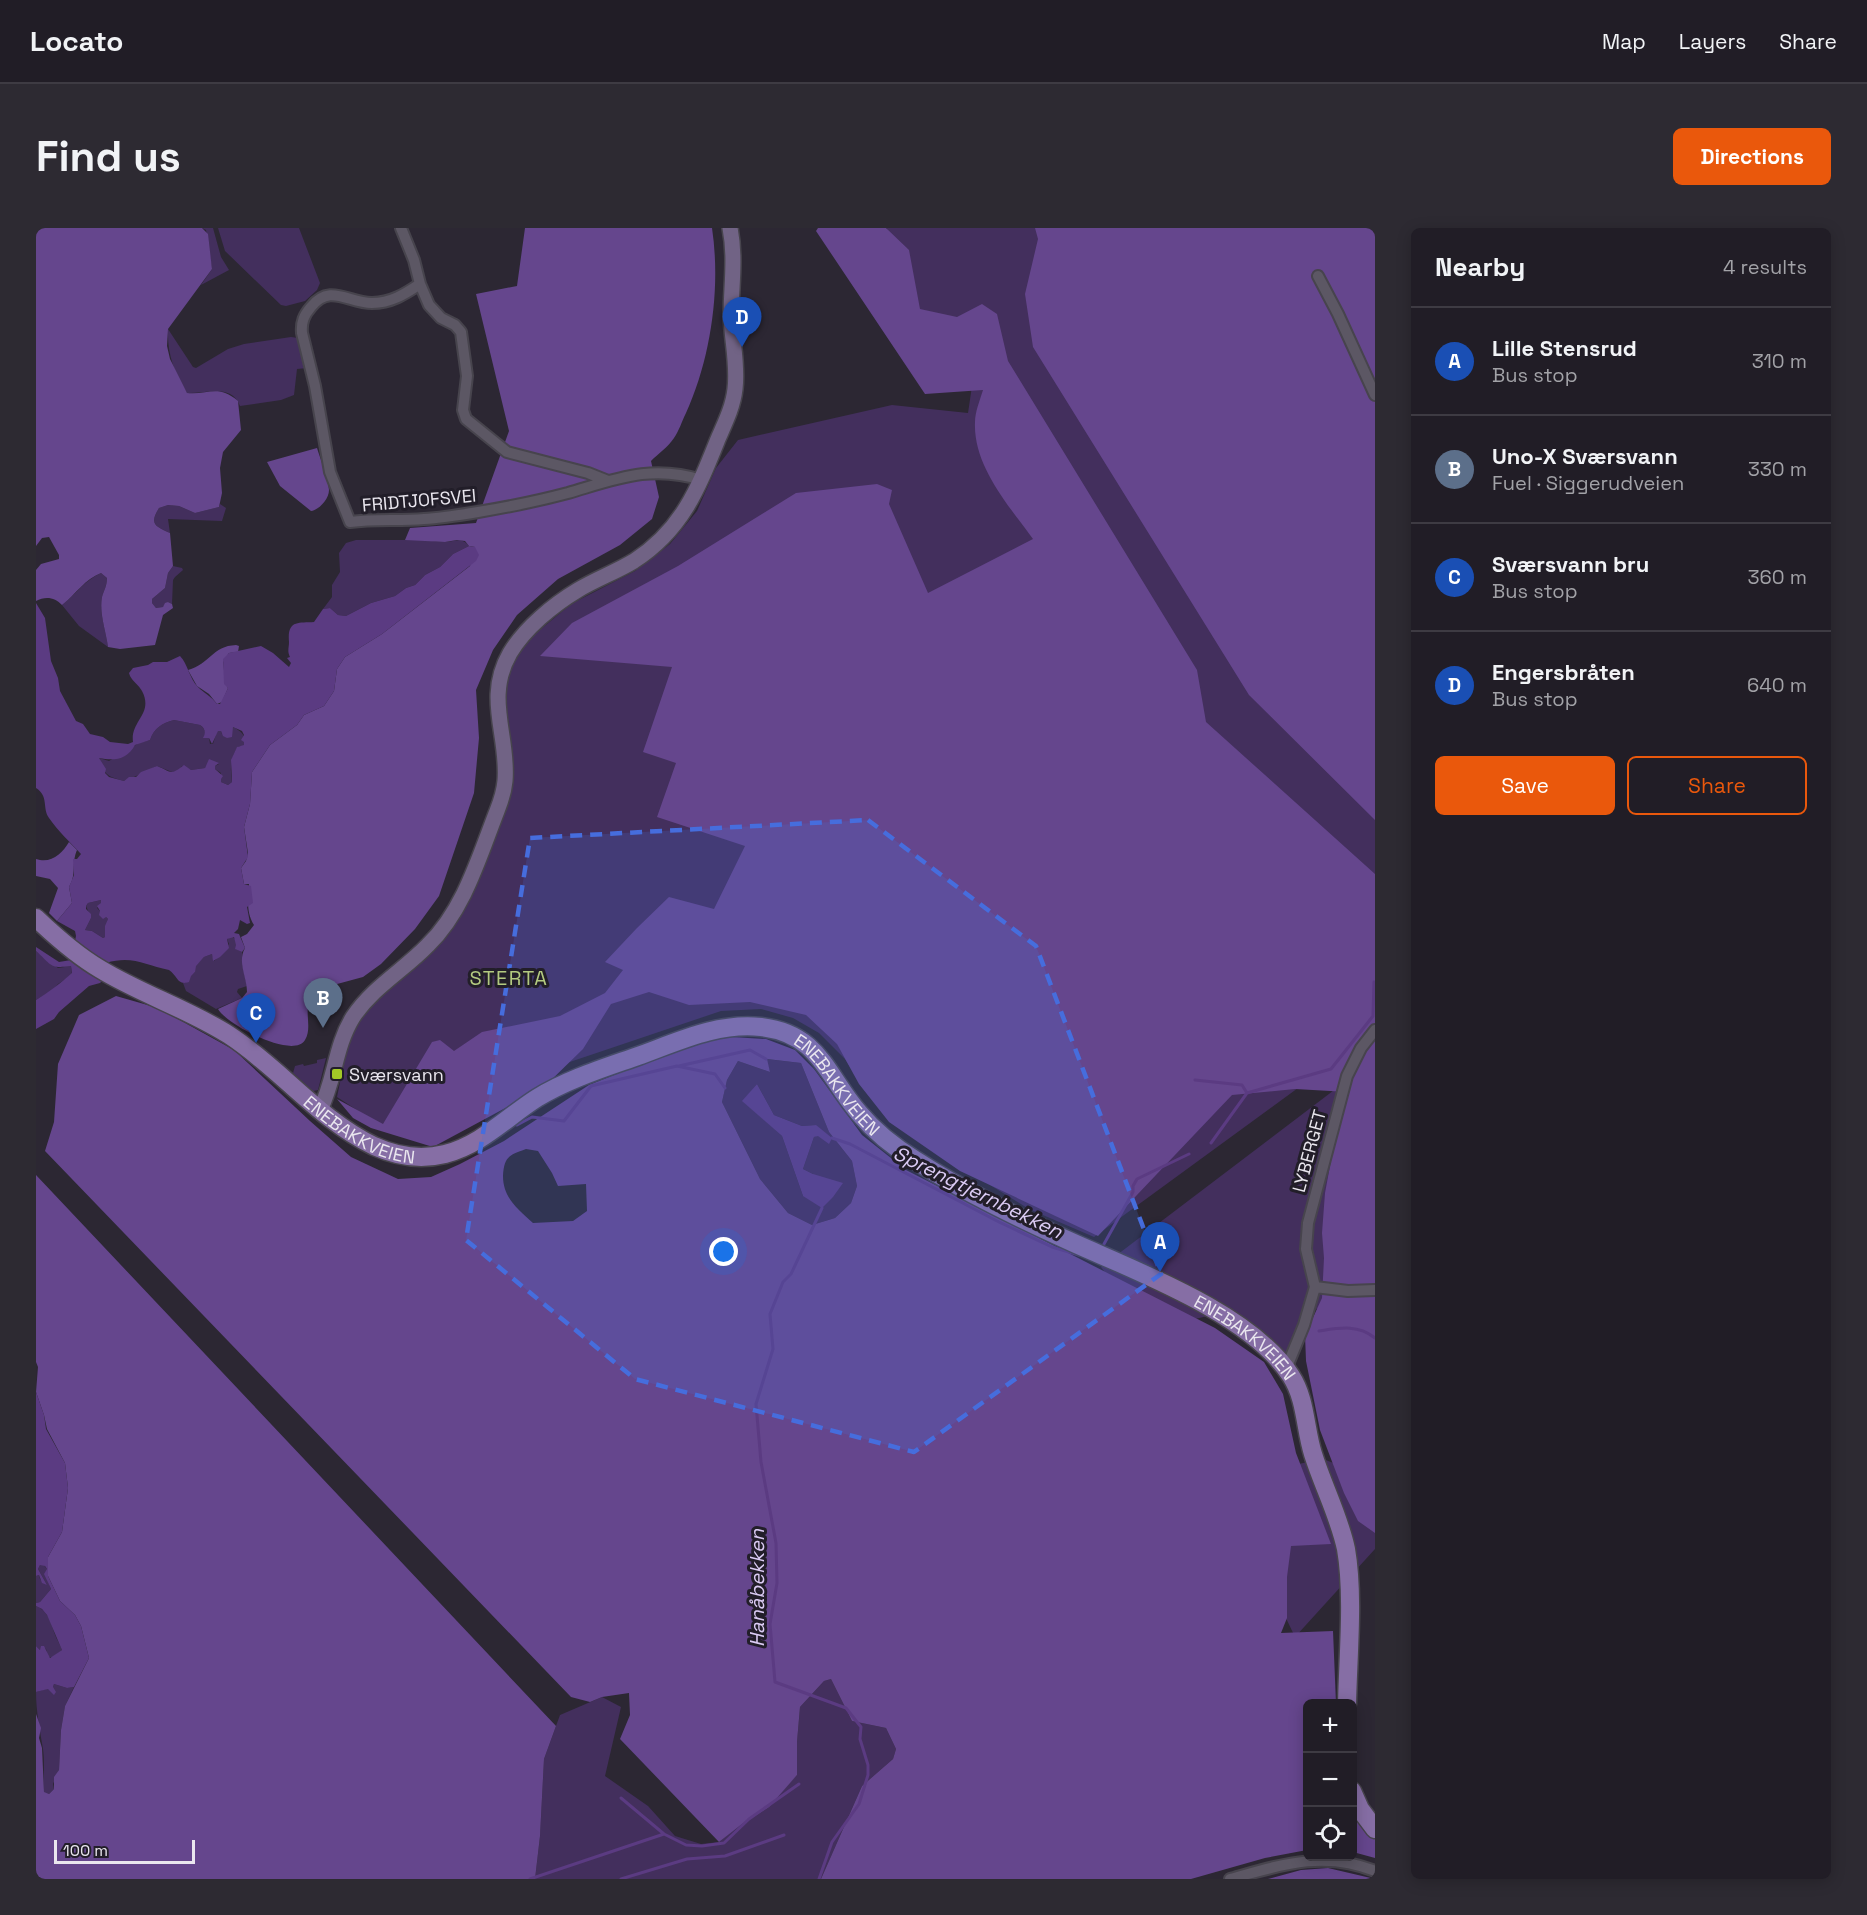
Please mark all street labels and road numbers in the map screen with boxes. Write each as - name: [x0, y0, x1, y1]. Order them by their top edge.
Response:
- street label: FRIDTJOFSVEI: [361, 484, 477, 516]
- street label: ENEBAKKVEIEN: [790, 1028, 885, 1140]
- street label: ENEBAKKVEIEN: [299, 1090, 416, 1168]
- street label: LYBERGET: [1287, 1107, 1331, 1195]
- street label: ENEBAKKVEIEN: [1190, 1289, 1302, 1384]

